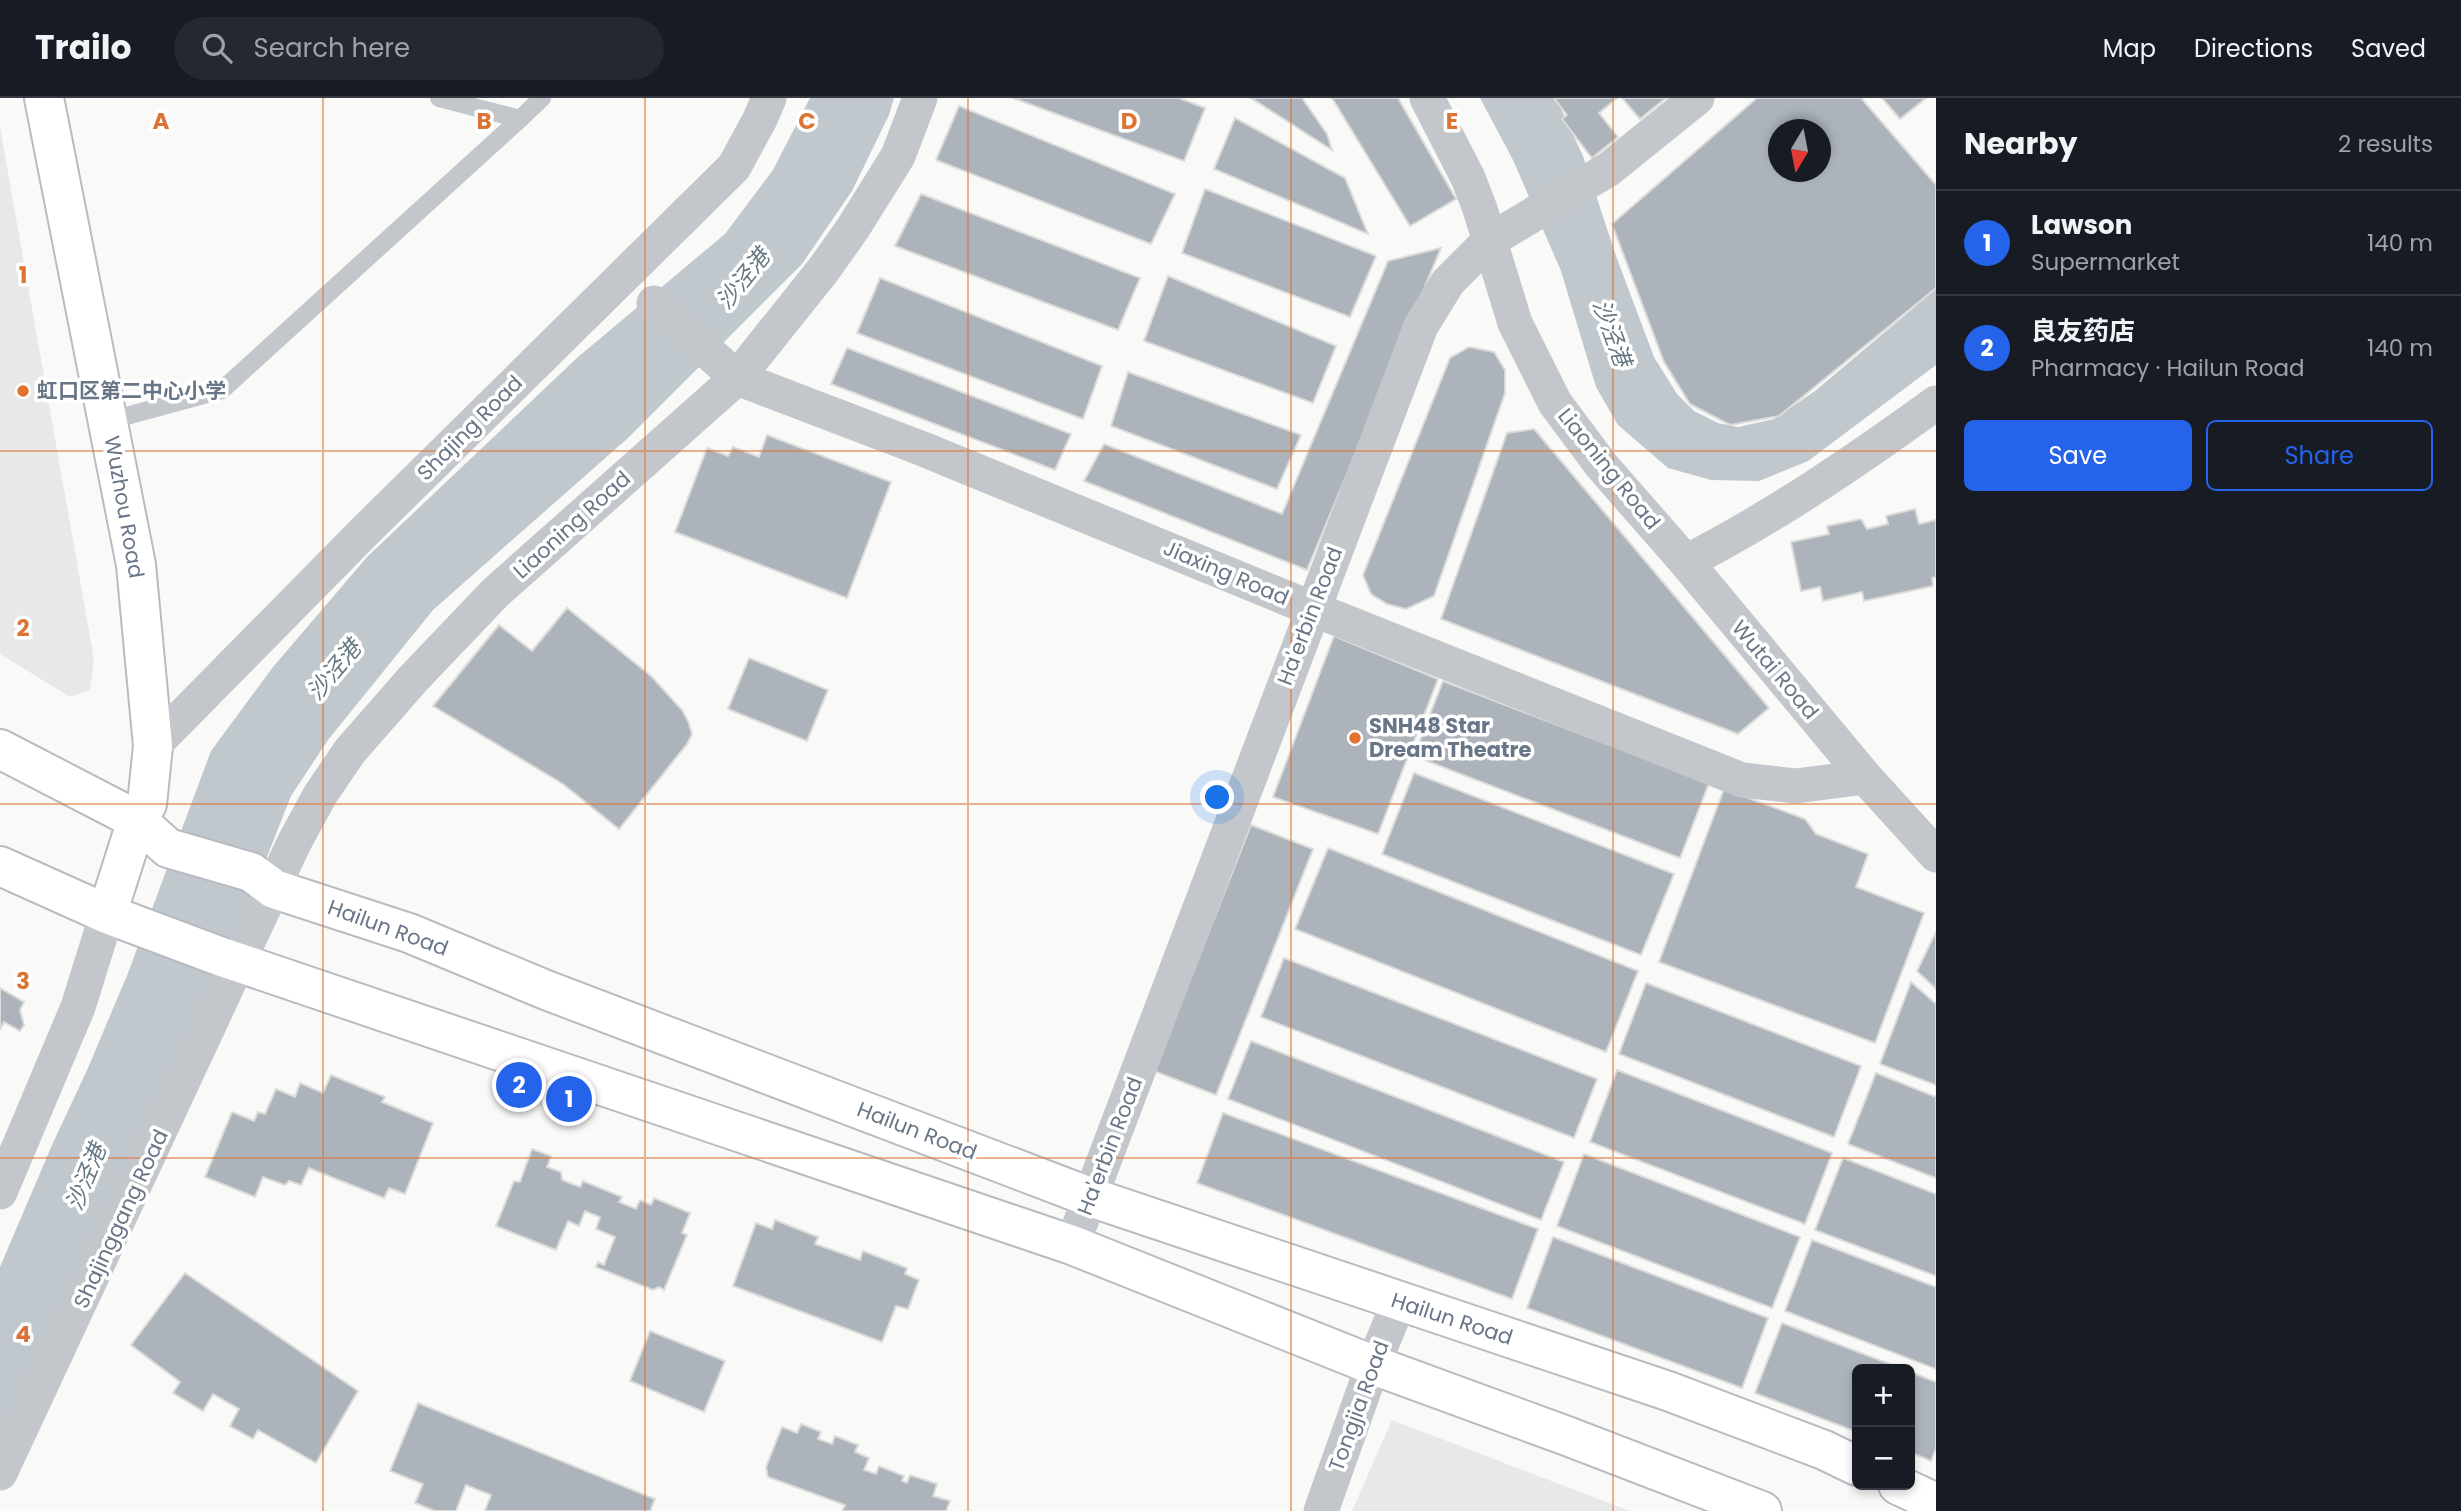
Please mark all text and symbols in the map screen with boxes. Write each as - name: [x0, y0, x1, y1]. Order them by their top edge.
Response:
- search box: [174, 17, 664, 80]
- text: Trailo: [35, 24, 132, 71]
- icon: search: [198, 29, 236, 67]
- text: Search here: [254, 30, 410, 66]
- text: Map: [2103, 32, 2156, 65]
- text: Directions: [2194, 32, 2313, 65]
- text: Saved: [2351, 32, 2426, 65]
- text: A: [153, 105, 170, 137]
- text: B: [476, 105, 492, 137]
- text: C: [798, 105, 816, 137]
- text: D: [1121, 105, 1137, 137]
- text: E: [1446, 105, 1458, 137]
- north arrow: [1768, 119, 1831, 182]
- text: Nearby: [1964, 122, 2078, 165]
- text: 2 results: [2338, 128, 2433, 160]
- text: Lawson: [2031, 207, 2132, 243]
- text: 1: [1983, 227, 1991, 259]
- text: 140 m: [2367, 227, 2433, 259]
- water label: 沙泾港: [709, 240, 779, 316]
- text: Supermarket: [2031, 246, 2180, 278]
- text: 1: [19, 259, 27, 291]
- water label: 沙泾港: [1585, 295, 1640, 374]
- text: 良友药店: [2031, 313, 2135, 349]
- text: 2: [1980, 332, 1994, 364]
- text: 140 m: [2367, 332, 2433, 364]
- text: Pharmacy · Hailun Road: [2031, 352, 2305, 384]
- street label: Shajing Road: [411, 369, 529, 487]
- place label: 虹口区第二中心小学: [37, 376, 226, 405]
- marker: 虹口区第二中心小学: [15, 383, 31, 399]
- street label: Liaoning Road: [1551, 402, 1667, 535]
- button: Save: [1964, 420, 2192, 491]
- button: Share: [2206, 420, 2433, 491]
- street label: Wuzhou Road: [98, 433, 151, 580]
- street label: Liaoning Road: [507, 464, 636, 585]
- street label: Jiaxing Road: [1159, 533, 1293, 612]
- street label: Ha'erbin Road: [1270, 543, 1349, 689]
- text: 2: [16, 612, 30, 644]
- street label: Wutai Road: [1725, 614, 1825, 725]
- water label: 沙泾港: [300, 631, 370, 707]
- place label: SNH48 Star Dream Theatre: [1369, 711, 1531, 764]
- marker: SNH48 Star Dream Theatre: [1347, 730, 1363, 746]
- your location: [1200, 780, 1234, 814]
- street label: Hailun Road: [324, 892, 452, 963]
- text: 3: [16, 965, 30, 997]
- pin: 2: [496, 1059, 542, 1111]
- pin: 1: [546, 1073, 592, 1125]
- street label: Ha'erbin Road: [1070, 1073, 1149, 1219]
- street label: Hailun Road: [853, 1094, 981, 1167]
- street label: Shajinggang Road: [66, 1125, 175, 1313]
- water label: 沙泾港: [58, 1136, 115, 1215]
- street label: Hailun Road: [1388, 1285, 1517, 1352]
- text: 4: [15, 1318, 31, 1350]
- street label: Tongjia Road: [1321, 1336, 1396, 1475]
- map controls: [1852, 1364, 1915, 1490]
- button: +: [1852, 1364, 1915, 1427]
- button: −: [1852, 1427, 1915, 1490]

